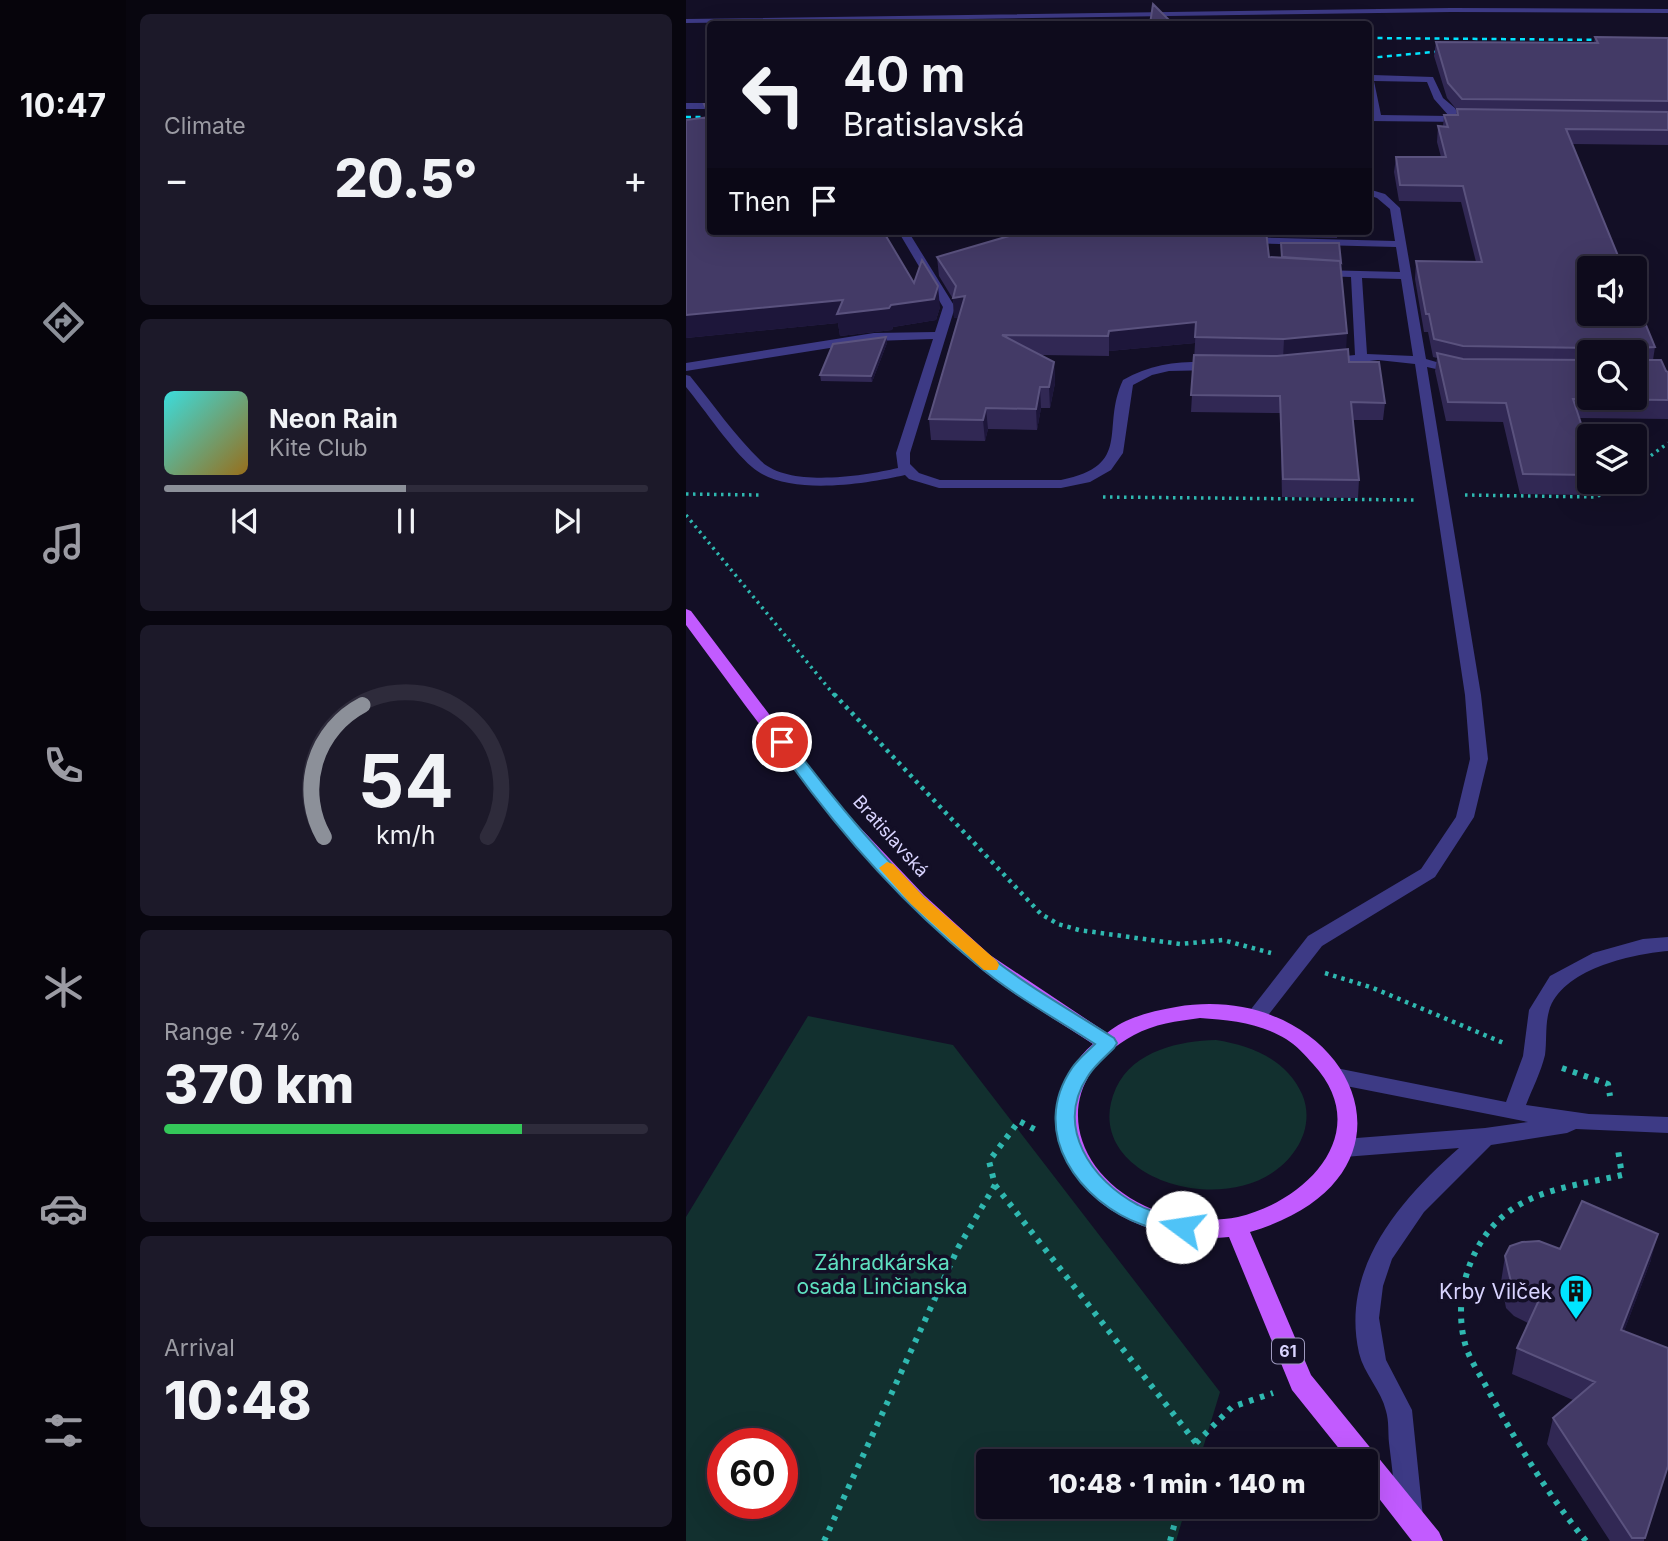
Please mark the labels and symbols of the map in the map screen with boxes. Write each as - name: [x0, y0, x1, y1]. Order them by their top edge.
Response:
- pin: [752, 712, 812, 772]
- street label: Bratislavská: [849, 791, 933, 881]
- position arrow: [1145, 1190, 1219, 1264]
- park label: Záhradkárska osada Linčianska: [796, 1250, 968, 1299]
- building icon: Krby Vilček: [1557, 1272, 1595, 1321]
- place label: Krby Vilček: [1439, 1279, 1552, 1304]
- road number: 61: [1272, 1338, 1304, 1364]
- speed limit sign: 60: [707, 1428, 798, 1519]

